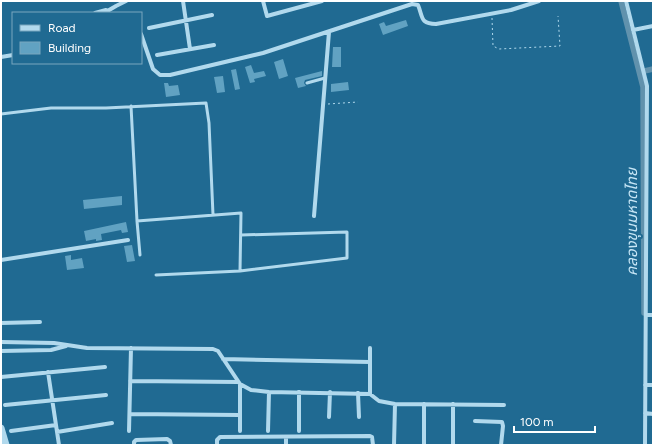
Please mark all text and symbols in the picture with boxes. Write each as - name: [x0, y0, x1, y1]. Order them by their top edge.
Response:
- legend: [12, 12, 142, 64]
- text: Road: [48, 21, 76, 35]
- text: Building: [48, 41, 91, 55]
- water label: คลองขุนมหาดไทย: [623, 167, 641, 276]
- scale bar: [514, 408, 595, 434]
- text: 100 m: [520, 415, 554, 429]

